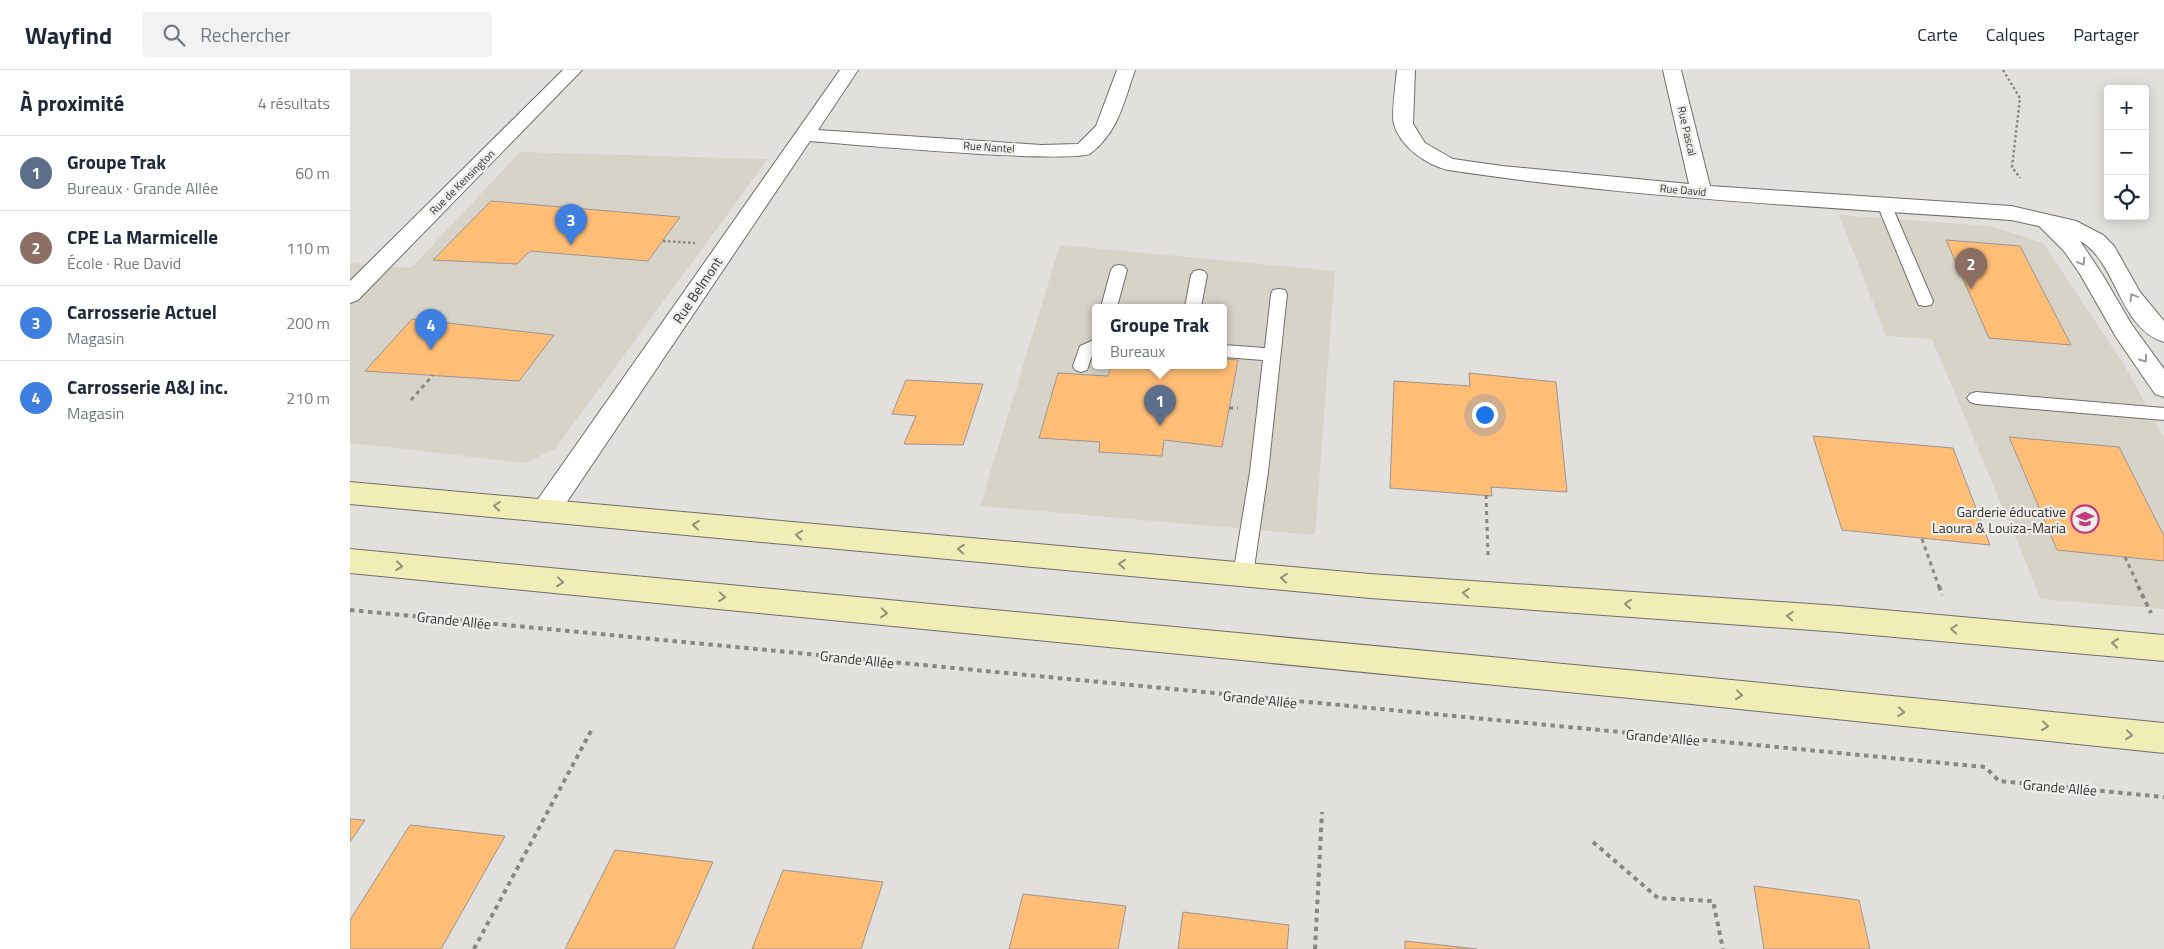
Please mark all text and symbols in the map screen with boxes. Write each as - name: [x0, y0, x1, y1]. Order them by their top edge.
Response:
- search box: [142, 12, 492, 57]
- text: Wayfind: [25, 17, 112, 53]
- text: Rechercher: [200, 20, 291, 49]
- icon: search: [160, 21, 188, 49]
- text: Carte: [1917, 21, 1958, 48]
- text: Calques: [1986, 21, 2045, 48]
- text: Partager: [2073, 21, 2139, 48]
- map controls: [2104, 85, 2149, 220]
- button: +: [2104, 85, 2149, 130]
- text: À proximité: [20, 87, 124, 119]
- text: 4 résultats: [258, 91, 330, 115]
- street label: Rue Pascal: [1674, 105, 1700, 157]
- button: −: [2104, 130, 2149, 175]
- street label: Rue Nantel: [963, 137, 1015, 157]
- street label: Rue de Kensington: [426, 146, 498, 218]
- text: Groupe Trak: [67, 147, 166, 176]
- text: 1: [32, 161, 40, 185]
- text: 60 m: [295, 161, 330, 185]
- button: locate: [2104, 175, 2149, 220]
- text: Bureaux · Grande Allée: [67, 176, 218, 200]
- street label: Rue David: [1659, 180, 1707, 200]
- pin: 3: [555, 204, 587, 245]
- text: CPE La Marmicelle: [67, 222, 218, 251]
- text: 2: [32, 236, 40, 260]
- text: 110 m: [286, 236, 330, 260]
- pin: 2: [1955, 248, 1987, 289]
- text: École · Rue David: [67, 251, 181, 275]
- street label: Rue Belmont: [667, 252, 727, 328]
- one-way arrow: [2076, 257, 2086, 266]
- one-way arrow: [2129, 293, 2139, 302]
- text: Carrosserie Actuel: [67, 297, 217, 326]
- popup: [1092, 304, 1227, 369]
- pin: 4: [415, 309, 447, 350]
- text: Groupe Trak: [1110, 310, 1209, 339]
- text: 3: [32, 311, 40, 335]
- text: 200 m: [286, 311, 330, 335]
- text: Magasin: [67, 326, 124, 350]
- text: Bureaux: [1110, 339, 1166, 363]
- one-way arrow: [2138, 353, 2147, 363]
- text: Carrosserie A&J inc.: [67, 372, 228, 401]
- pin: 1: [1144, 385, 1176, 426]
- text: 4: [32, 386, 40, 410]
- text: 210 m: [286, 386, 330, 410]
- text: Magasin: [67, 401, 124, 425]
- your location: [1472, 402, 1498, 428]
- one-way arrow: [493, 501, 501, 512]
- place label: Garderie éducative Laoura & Louiza-Maria: [1932, 501, 2066, 538]
- school or university icon: Garderie éducative Laoura & Louiza-Maria: [2070, 504, 2100, 534]
- one-way arrow: [692, 520, 700, 531]
- one-way arrow: [794, 529, 802, 540]
- one-way arrow: [956, 544, 964, 555]
- one-way arrow: [1118, 559, 1126, 570]
- one-way arrow: [395, 560, 403, 571]
- one-way arrow: [1280, 573, 1288, 584]
- one-way arrow: [557, 576, 565, 587]
- one-way arrow: [1461, 587, 1469, 598]
- one-way arrow: [718, 591, 726, 602]
- one-way arrow: [1624, 599, 1632, 610]
- street label: Grande Allée: [416, 606, 492, 634]
- one-way arrow: [880, 607, 888, 618]
- one-way arrow: [1786, 610, 1794, 621]
- one-way arrow: [1949, 624, 1957, 635]
- one-way arrow: [2111, 638, 2119, 649]
- street label: Grande Allée: [819, 645, 895, 673]
- street label: Grande Allée: [1222, 685, 1298, 713]
- one-way arrow: [1735, 689, 1743, 700]
- one-way arrow: [1897, 706, 1905, 717]
- one-way arrow: [2041, 721, 2049, 732]
- street label: Grande Allée: [1625, 723, 1701, 751]
- one-way arrow: [2125, 729, 2133, 740]
- street label: Grande Allée: [2022, 773, 2098, 801]

